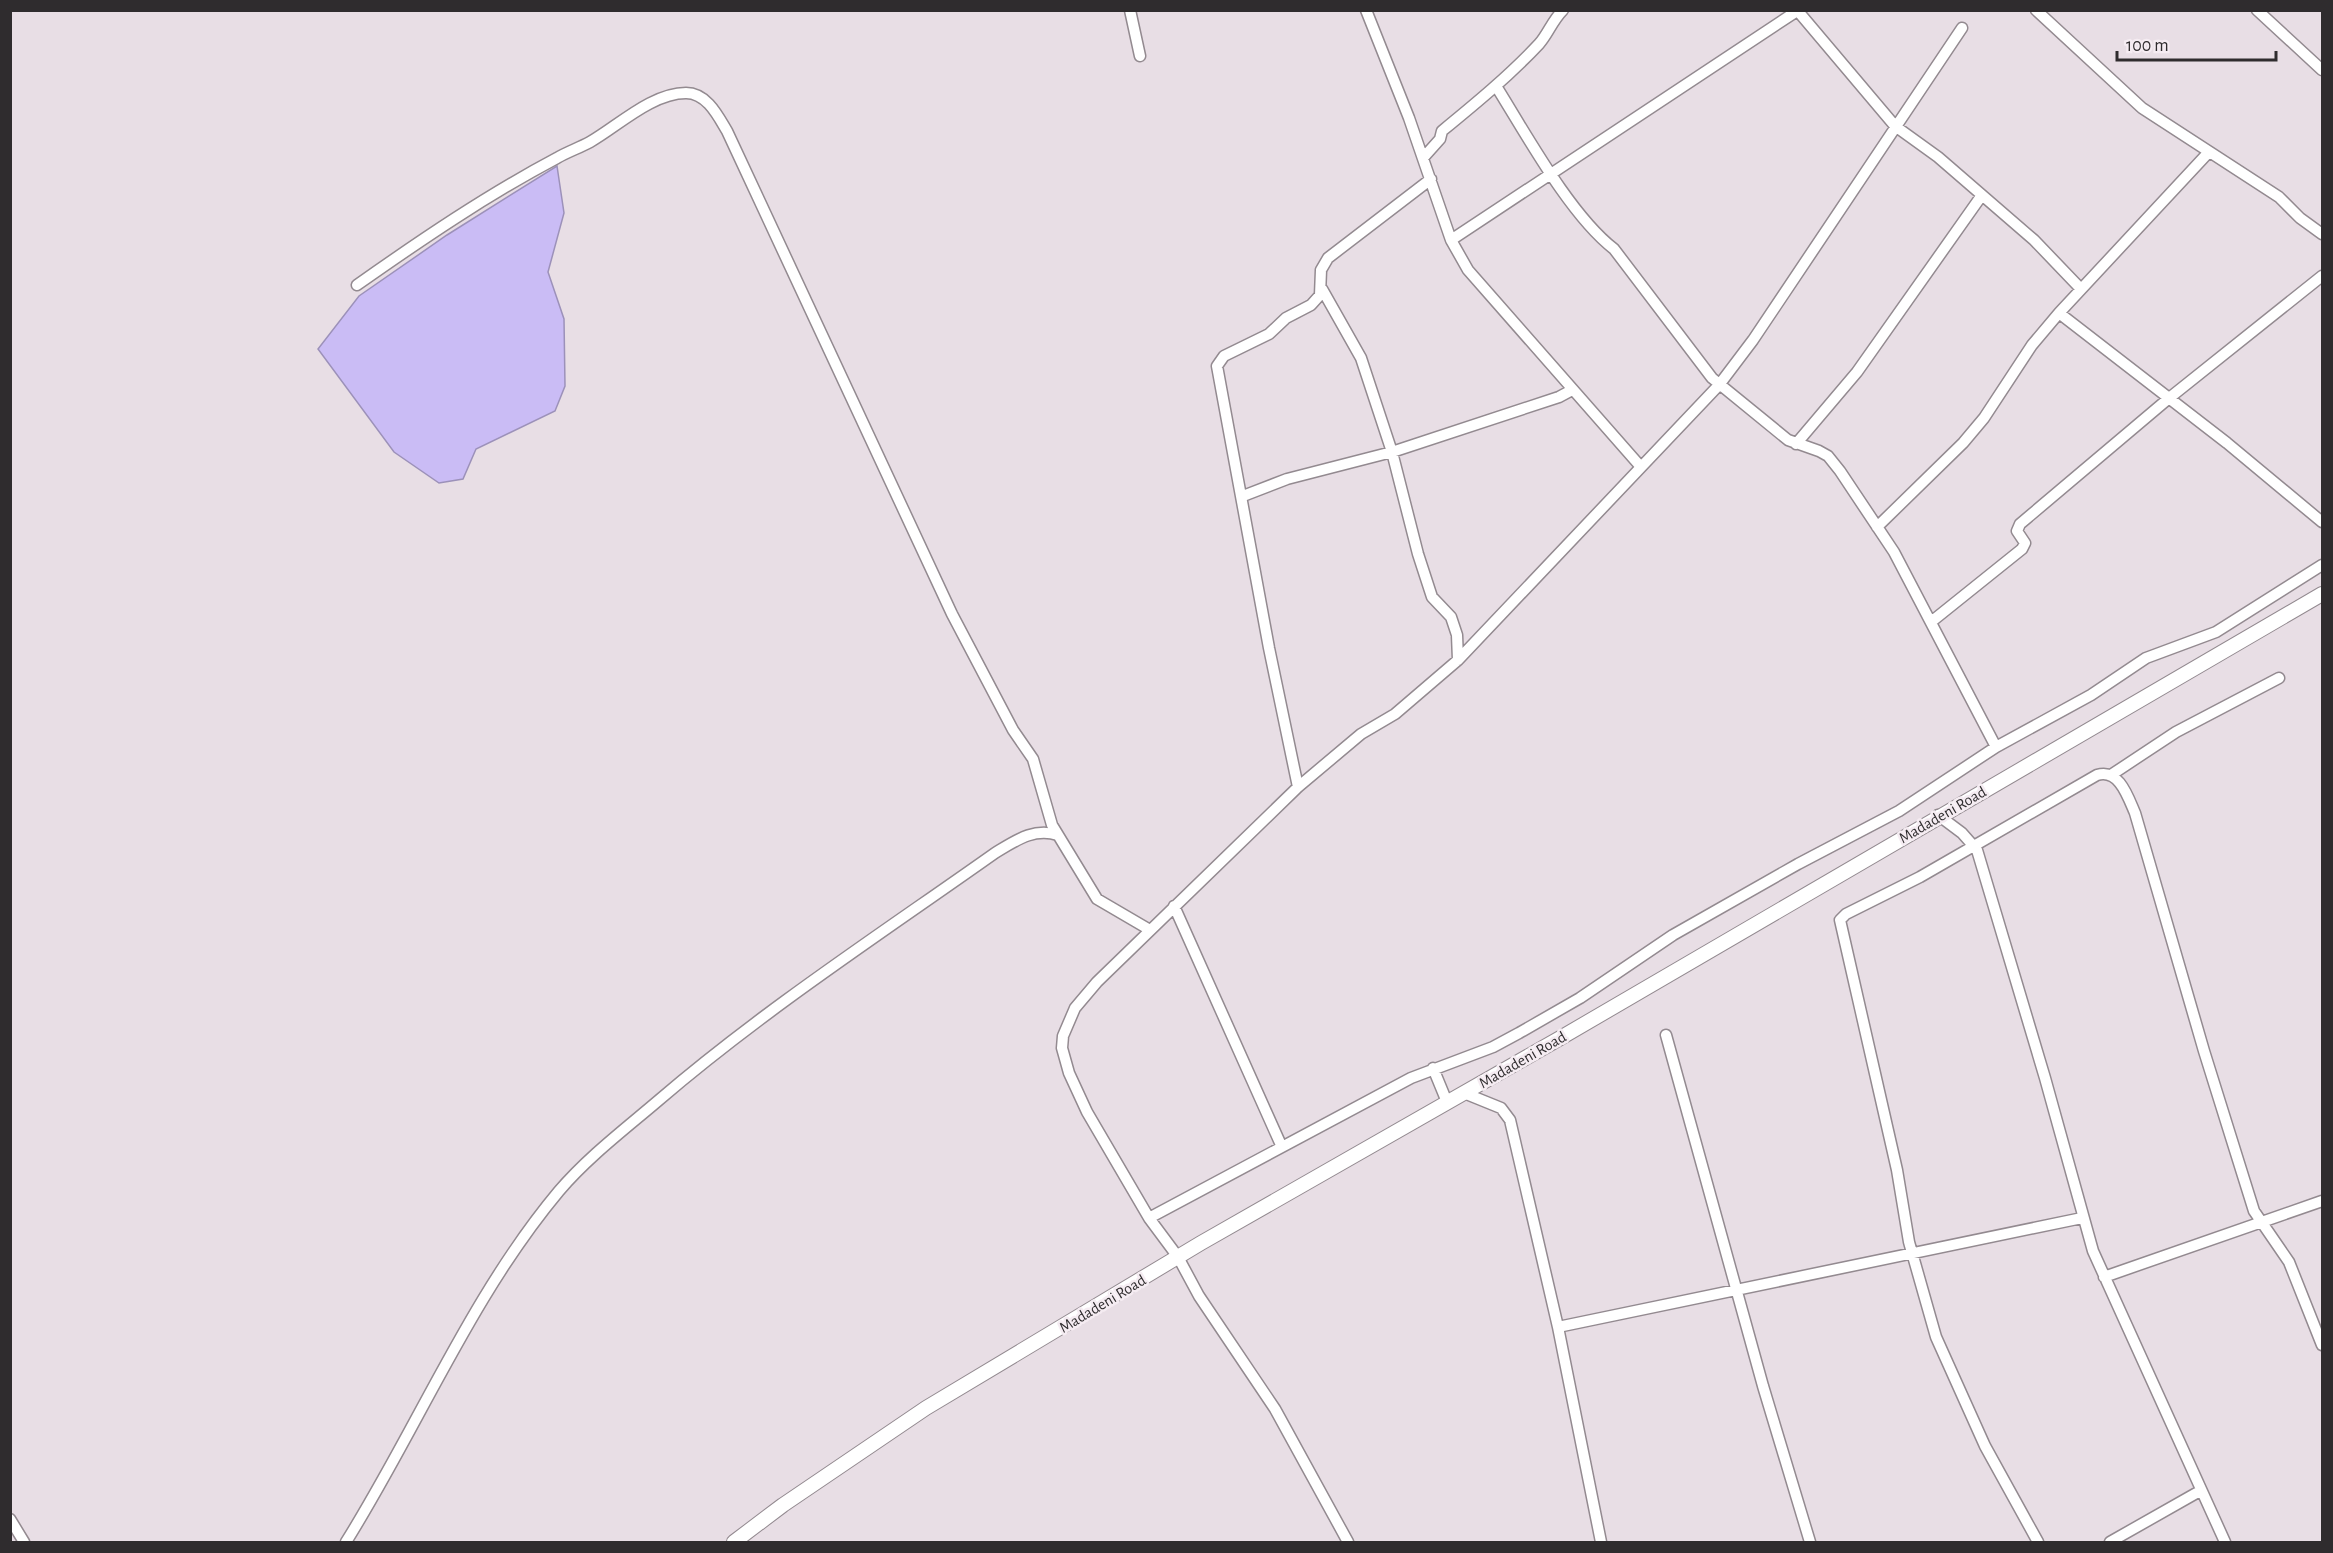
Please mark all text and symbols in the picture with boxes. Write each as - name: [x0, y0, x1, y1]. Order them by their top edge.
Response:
- scale bar: [2117, 24, 2276, 62]
- text: 100 m: [2126, 37, 2169, 55]
- street label: Madadeni Road: [1896, 783, 1989, 846]
- street label: Madadeni Road: [1476, 1028, 1569, 1091]
- street label: Madadeni Road: [1056, 1272, 1149, 1336]

